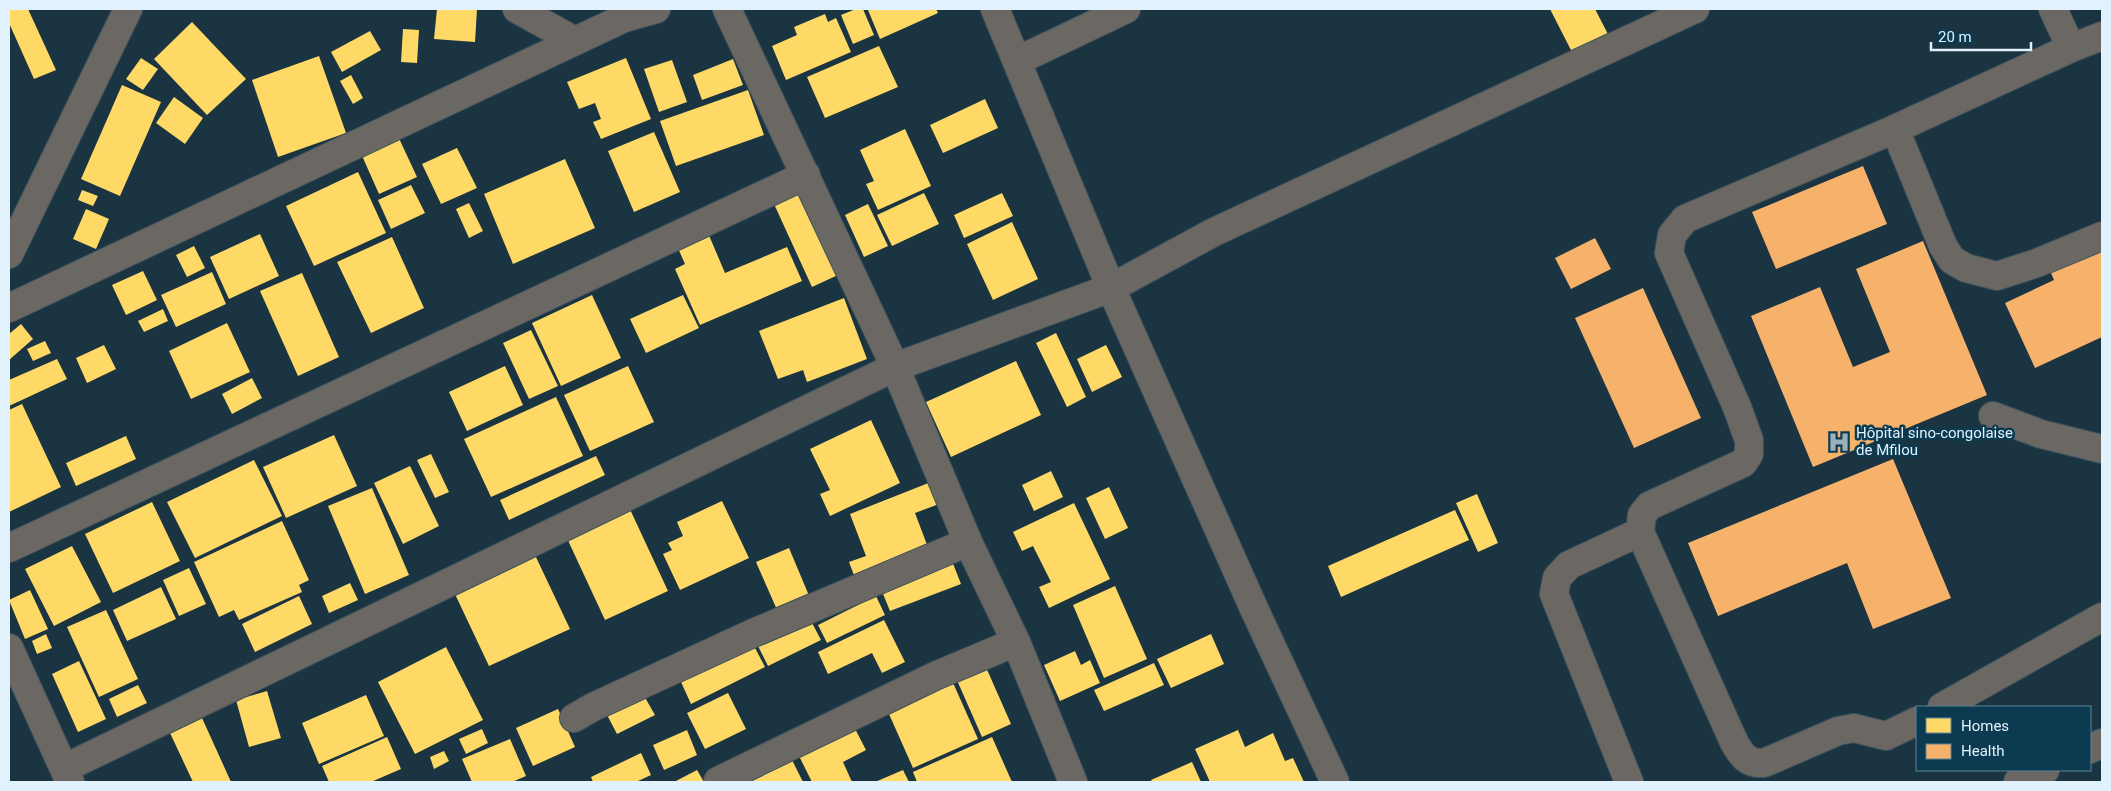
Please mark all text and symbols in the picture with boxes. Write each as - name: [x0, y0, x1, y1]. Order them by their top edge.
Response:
- scale bar: [1931, 20, 2031, 52]
- text: 20 m: [1938, 28, 1972, 46]
- place label: Hôpital sino-congolaise de Mfilou: [1856, 424, 2013, 459]
- hospital icon: Hôpital sino-congolaise de Mfilou: [1826, 429, 1852, 455]
- legend: [1916, 706, 2091, 771]
- text: Homes: [1961, 717, 2009, 735]
- text: Health: [1961, 742, 2005, 760]

